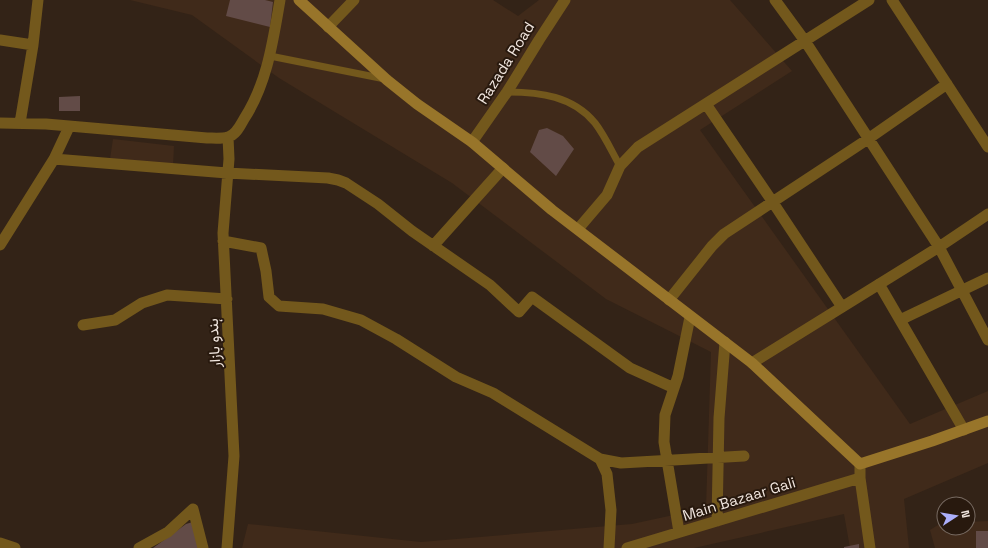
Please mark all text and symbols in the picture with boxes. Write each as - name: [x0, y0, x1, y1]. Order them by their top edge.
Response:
- street label: Razada Road: [473, 18, 538, 107]
- street label: ہندو بازار: [203, 318, 225, 369]
- street label: Main Bazaar Gali: [680, 472, 798, 525]
- north arrow: [936, 496, 976, 536]
- text: N: [958, 509, 973, 519]

